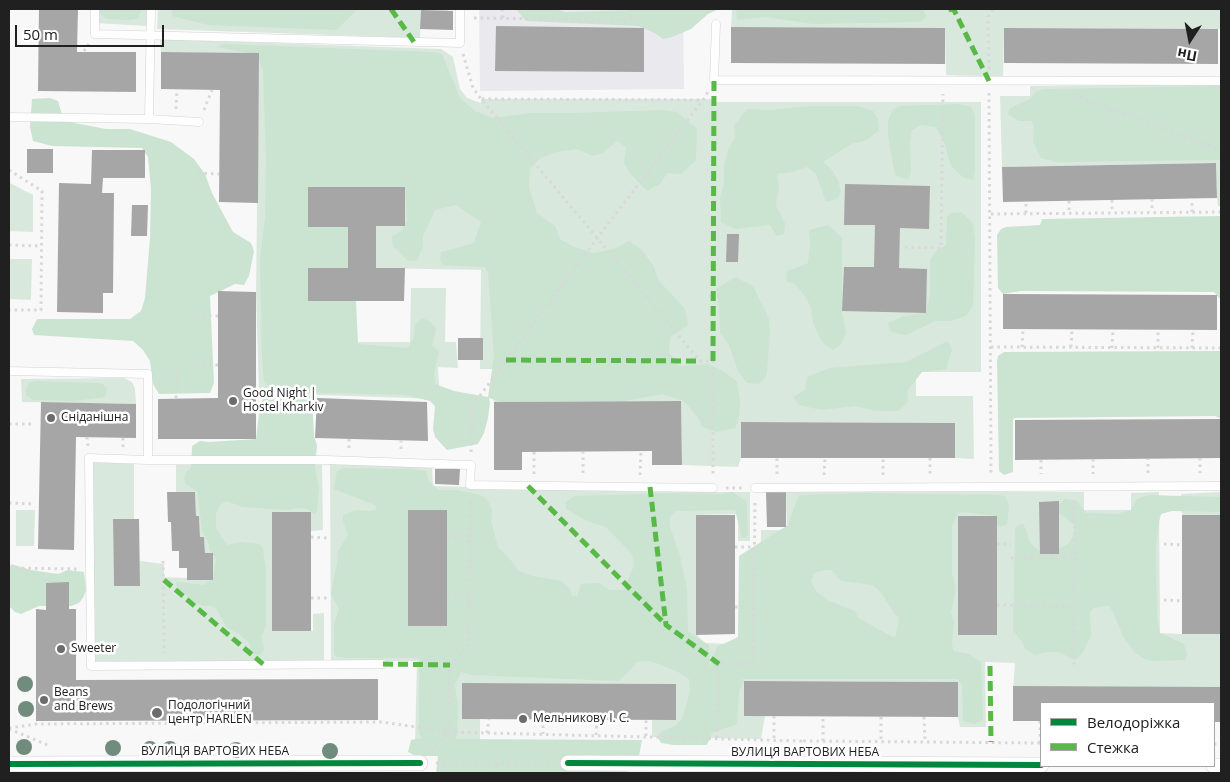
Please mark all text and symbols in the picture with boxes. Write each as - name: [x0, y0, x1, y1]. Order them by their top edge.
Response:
- scale bar: [18, 15, 166, 47]
- north arrow: [1165, 15, 1215, 65]
- text: 50 m: [23, 24, 58, 44]
- text: Пн: [1176, 44, 1199, 66]
- place label: Good Night | Hostel Kharkiv: [243, 387, 324, 415]
- marker: Good Night | Hostel Kharkiv: [227, 395, 239, 407]
- place label: Сніданішна: [61, 411, 128, 425]
- marker: Сніданішна: [45, 412, 57, 424]
- place label: Sweeter: [71, 642, 116, 656]
- marker: Sweeter: [55, 643, 67, 655]
- place label: Beans and Brews: [54, 686, 113, 714]
- marker: Beans and Brews: [38, 694, 50, 706]
- place label: Подологічний центр HARLEN: [168, 699, 252, 727]
- legend: [1040, 702, 1215, 767]
- marker: Подологічний центр HARLEN: [150, 706, 164, 720]
- place label: Мельникову І. С.: [533, 712, 629, 726]
- text: Велодоріжка: [1087, 712, 1180, 732]
- marker: Мельникову І. С.: [517, 713, 529, 725]
- text: Стежка: [1087, 737, 1139, 757]
- street label: ВУЛИЦЯ ВАРТОВИХ НЕБА: [141, 745, 289, 759]
- street label: ВУЛИЦЯ ВАРТОВИХ НЕБА: [731, 746, 879, 760]

